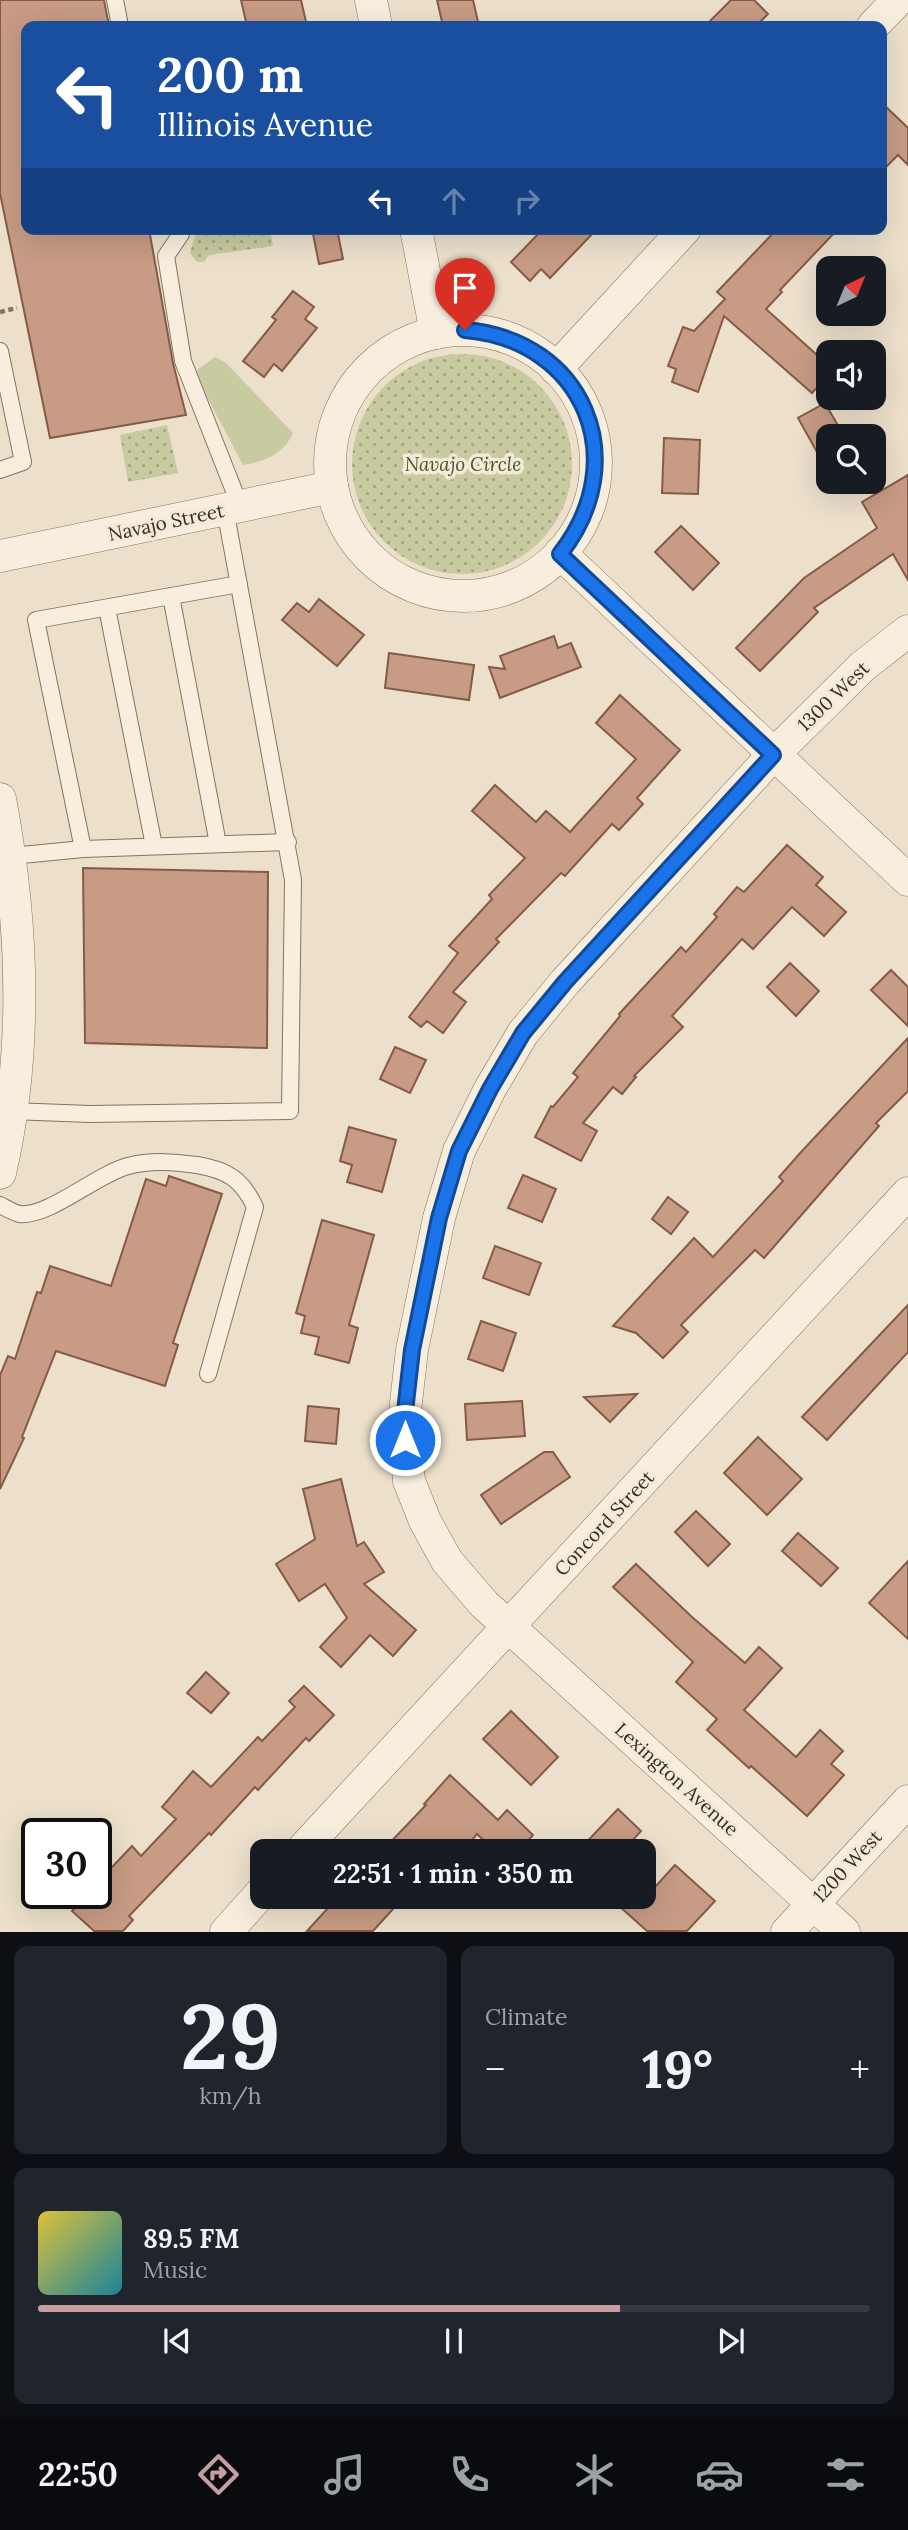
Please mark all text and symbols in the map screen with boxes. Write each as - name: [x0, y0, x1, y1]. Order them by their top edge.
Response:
- text: 200 m: [157, 43, 303, 105]
- icon: left: [42, 49, 133, 140]
- text: Illinois Avenue: [157, 104, 373, 145]
- icon: left: [362, 182, 400, 220]
- icon: ahead: [435, 182, 473, 220]
- icon: right: [508, 182, 546, 220]
- north arrow: [816, 256, 886, 326]
- map controls: [816, 256, 886, 494]
- pin: [435, 258, 495, 330]
- icon: arrive: [446, 269, 484, 307]
- button: sound: [816, 340, 886, 410]
- button: search: [816, 424, 886, 494]
- park label: Navajo Circle: [405, 452, 521, 476]
- street label: Navajo Street: [106, 498, 227, 546]
- street label: 1300 West: [792, 655, 874, 736]
- position arrow: [368, 1403, 442, 1477]
- street label: Concord Street: [549, 1465, 659, 1581]
- street label: Lexington Avenue: [610, 1717, 744, 1841]
- speed limit sign: 30: [21, 1818, 112, 1909]
- street label: 1200 West: [807, 1824, 887, 1907]
- text: 22:51 · 1 min · 350 m: [333, 1857, 573, 1890]
- text: 29: [180, 1977, 281, 2094]
- text: Climate: [485, 2002, 567, 2031]
- text: 19°: [642, 2036, 713, 2102]
- text: −: [485, 2045, 505, 2093]
- text: +: [850, 2045, 870, 2093]
- text: km/h: [199, 2081, 262, 2110]
- text: 89.5 FM: [143, 2222, 240, 2255]
- text: Music: [143, 2255, 207, 2284]
- icon: previous: [158, 2322, 196, 2360]
- icon: pause: [435, 2322, 473, 2360]
- icon: next: [712, 2322, 750, 2360]
- icon: directions: [194, 2450, 243, 2499]
- icon: music: [320, 2450, 369, 2499]
- icon: phone: [445, 2450, 494, 2499]
- icon: climate: [570, 2450, 619, 2499]
- icon: car: [695, 2450, 744, 2499]
- icon: filters: [821, 2450, 870, 2499]
- text: 22:50: [38, 2454, 118, 2495]

